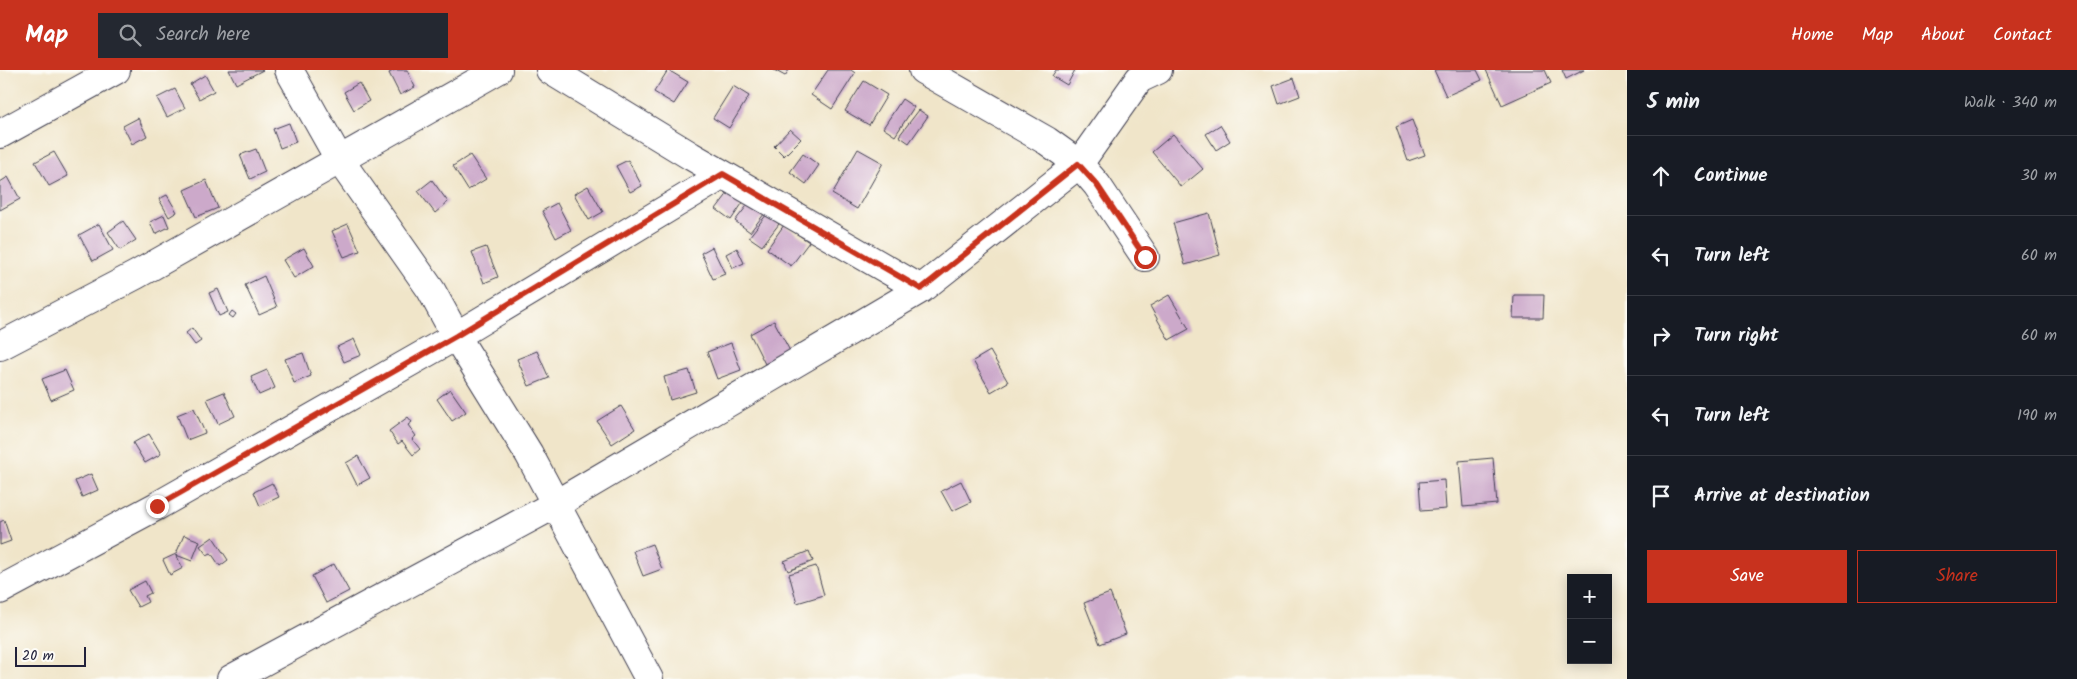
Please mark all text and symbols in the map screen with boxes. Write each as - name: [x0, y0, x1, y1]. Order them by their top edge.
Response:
- search box: [98, 13, 448, 58]
- text: Map: [25, 16, 68, 55]
- text: Search here: [156, 20, 250, 50]
- icon: search: [116, 21, 144, 49]
- text: Home: [1791, 21, 1834, 50]
- text: Map: [1862, 21, 1893, 50]
- text: About: [1921, 21, 1965, 50]
- text: Contact: [1993, 21, 2052, 50]
- text: 5 min: [1647, 86, 1700, 119]
- text: Walk · 340 m: [1964, 90, 2057, 115]
- text: Continue: [1694, 161, 1767, 191]
- icon: ahead: [1647, 162, 1675, 190]
- text: 30 m: [2021, 163, 2057, 188]
- text: Turn left: [1694, 241, 1769, 271]
- icon: left: [1647, 242, 1675, 270]
- text: 60 m: [2021, 243, 2057, 268]
- route start: [1134, 246, 1157, 269]
- text: Turn right: [1694, 321, 1779, 351]
- icon: right: [1647, 322, 1675, 350]
- text: 60 m: [2021, 323, 2057, 348]
- text: Turn left: [1694, 401, 1769, 431]
- icon: left: [1647, 402, 1675, 430]
- text: 190 m: [2017, 403, 2057, 428]
- text: Arrive at destination: [1694, 481, 1870, 511]
- icon: arrive: [1647, 482, 1675, 510]
- route end: [146, 495, 169, 518]
- button: Save: [1647, 550, 1847, 603]
- button: Share: [1857, 550, 2057, 603]
- map controls: [1567, 574, 1612, 664]
- button: +: [1567, 574, 1612, 619]
- button: −: [1567, 619, 1612, 664]
- scale bar: [15, 644, 86, 667]
- text: 20 m: [22, 645, 54, 667]

